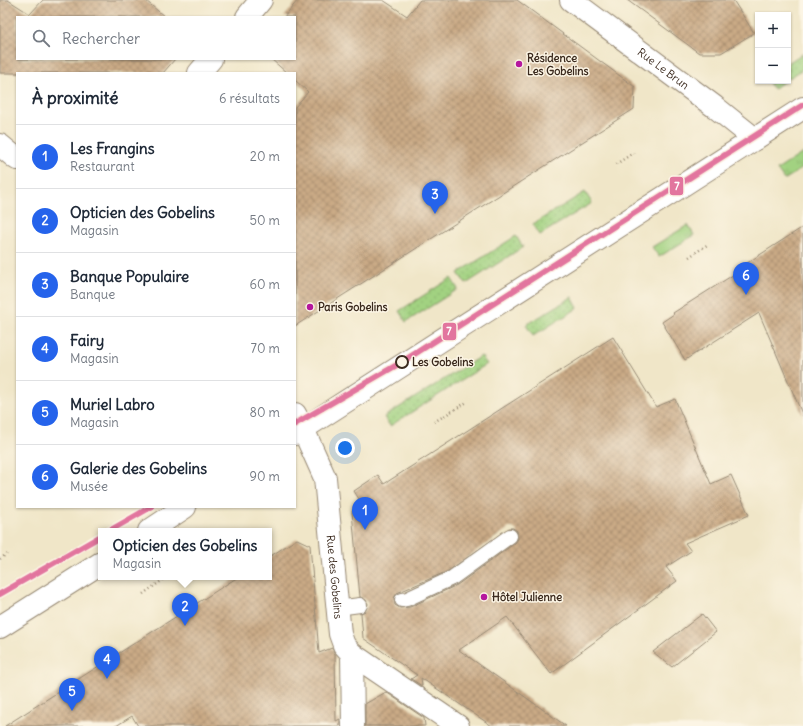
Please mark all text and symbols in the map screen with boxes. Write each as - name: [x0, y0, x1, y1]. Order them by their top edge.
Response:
- map controls: [755, 12, 791, 84]
- button: +: [755, 12, 791, 48]
- search box: [16, 16, 296, 60]
- icon: search: [30, 27, 52, 49]
- text: Rechercher: [62, 29, 140, 48]
- street label: Rue Le Brun: [635, 45, 692, 92]
- button: −: [755, 48, 791, 84]
- place label: Résidence Les Gobelins: [527, 51, 589, 78]
- marker: Résidence Les Gobelins: [514, 59, 524, 69]
- text: À proximité: [32, 87, 118, 109]
- text: 6 résultats: [219, 90, 280, 107]
- text: Les Frangins: [70, 139, 154, 158]
- text: 1: [42, 148, 48, 165]
- text: 20 m: [250, 148, 280, 165]
- text: Restaurant: [70, 158, 135, 175]
- line badge: 7: [669, 176, 684, 196]
- text: 7: [674, 179, 680, 193]
- pin: 3: [422, 181, 448, 214]
- text: Opticien des Gobelins: [70, 203, 215, 222]
- text: 2: [41, 212, 49, 229]
- text: 50 m: [249, 212, 280, 229]
- text: Magasin: [70, 222, 119, 239]
- pin: 6: [733, 262, 759, 295]
- text: Banque Populaire: [70, 267, 189, 286]
- text: 3: [41, 276, 49, 293]
- text: 60 m: [249, 276, 280, 293]
- text: Banque: [70, 286, 115, 303]
- place label: Paris Gobelins: [318, 300, 388, 314]
- marker: Paris Gobelins: [305, 302, 315, 312]
- line badge: 7: [442, 322, 457, 341]
- text: 7: [446, 324, 452, 338]
- text: Fairy: [70, 331, 104, 350]
- text: 4: [41, 340, 49, 357]
- text: 70 m: [251, 340, 280, 357]
- text: Magasin: [70, 350, 119, 367]
- marker: Les Gobelins: [395, 355, 409, 369]
- place label: Les Gobelins: [412, 355, 474, 369]
- text: Muriel Labro: [70, 395, 155, 414]
- text: 5: [41, 404, 49, 421]
- text: 80 m: [249, 404, 280, 421]
- text: Magasin: [70, 414, 119, 431]
- your location: [335, 438, 355, 458]
- text: Galerie des Gobelins: [70, 459, 207, 478]
- text: 6: [41, 468, 49, 485]
- text: 90 m: [249, 468, 280, 485]
- text: Musée: [70, 478, 108, 495]
- pin: 1: [352, 497, 378, 530]
- popup: [98, 528, 272, 580]
- street label: Rue des Gobelins: [323, 534, 346, 619]
- text: Opticien des Gobelins: [113, 536, 257, 555]
- text: Magasin: [113, 555, 161, 572]
- place label: Hôtel Julienne: [492, 590, 562, 604]
- marker: Hôtel Julienne: [479, 592, 489, 602]
- pin: 2: [172, 593, 198, 626]
- pin: 4: [94, 646, 120, 679]
- pin: 5: [59, 678, 85, 711]

